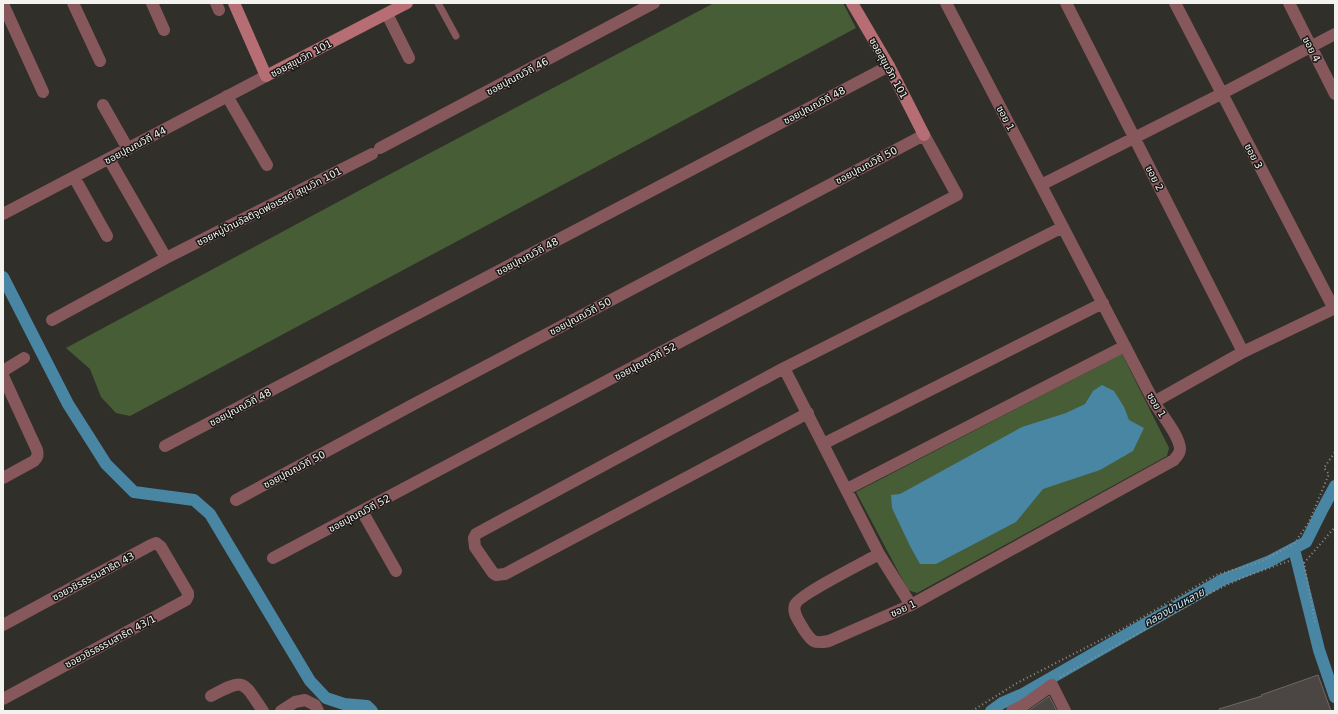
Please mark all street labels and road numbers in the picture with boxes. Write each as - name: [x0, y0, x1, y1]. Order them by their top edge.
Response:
- street label: ซอย 4: [1301, 35, 1323, 64]
- street label: ซอยสุขุมวิท 101: [866, 36, 910, 101]
- street label: ซอยสุขุมวิท 101: [269, 38, 334, 80]
- street label: ซอยปุณณวิถี 46: [484, 56, 550, 98]
- street label: ซอยปุณณวิถี 48: [781, 85, 847, 127]
- street label: ซอย 1: [995, 104, 1017, 133]
- street label: ซอยปุณณวิถี 44: [102, 125, 168, 167]
- street label: ซอย 3: [1242, 142, 1265, 171]
- street label: ซอยปุณณวิถี 50: [833, 145, 899, 187]
- street label: ซอยหมู่บ้านอัลติจูดฟอเรสต์ สุขุมวิท 101: [195, 164, 344, 249]
- street label: ซอย 2: [1144, 164, 1166, 193]
- street label: ซอยปุณณวิถี 48: [494, 236, 560, 278]
- street label: ซอยปุณณวิถี 50: [547, 296, 613, 338]
- street label: ซอยปุณณวิถี 52: [612, 341, 678, 383]
- street label: ซอยปุณณวิถี 48: [207, 387, 273, 429]
- street label: ซอย 1: [1145, 391, 1168, 420]
- street label: ซอยปุณณวิถี 50: [261, 449, 327, 491]
- street label: ซอยปุณณวิถี 52: [326, 493, 392, 535]
- street label: ซอยวชิรธรรมสาธิต 43: [50, 550, 136, 603]
- street label: ซอย 1: [889, 598, 918, 619]
- street label: ซอยวชิรธรรมสาธิต 43/1: [63, 613, 157, 670]

